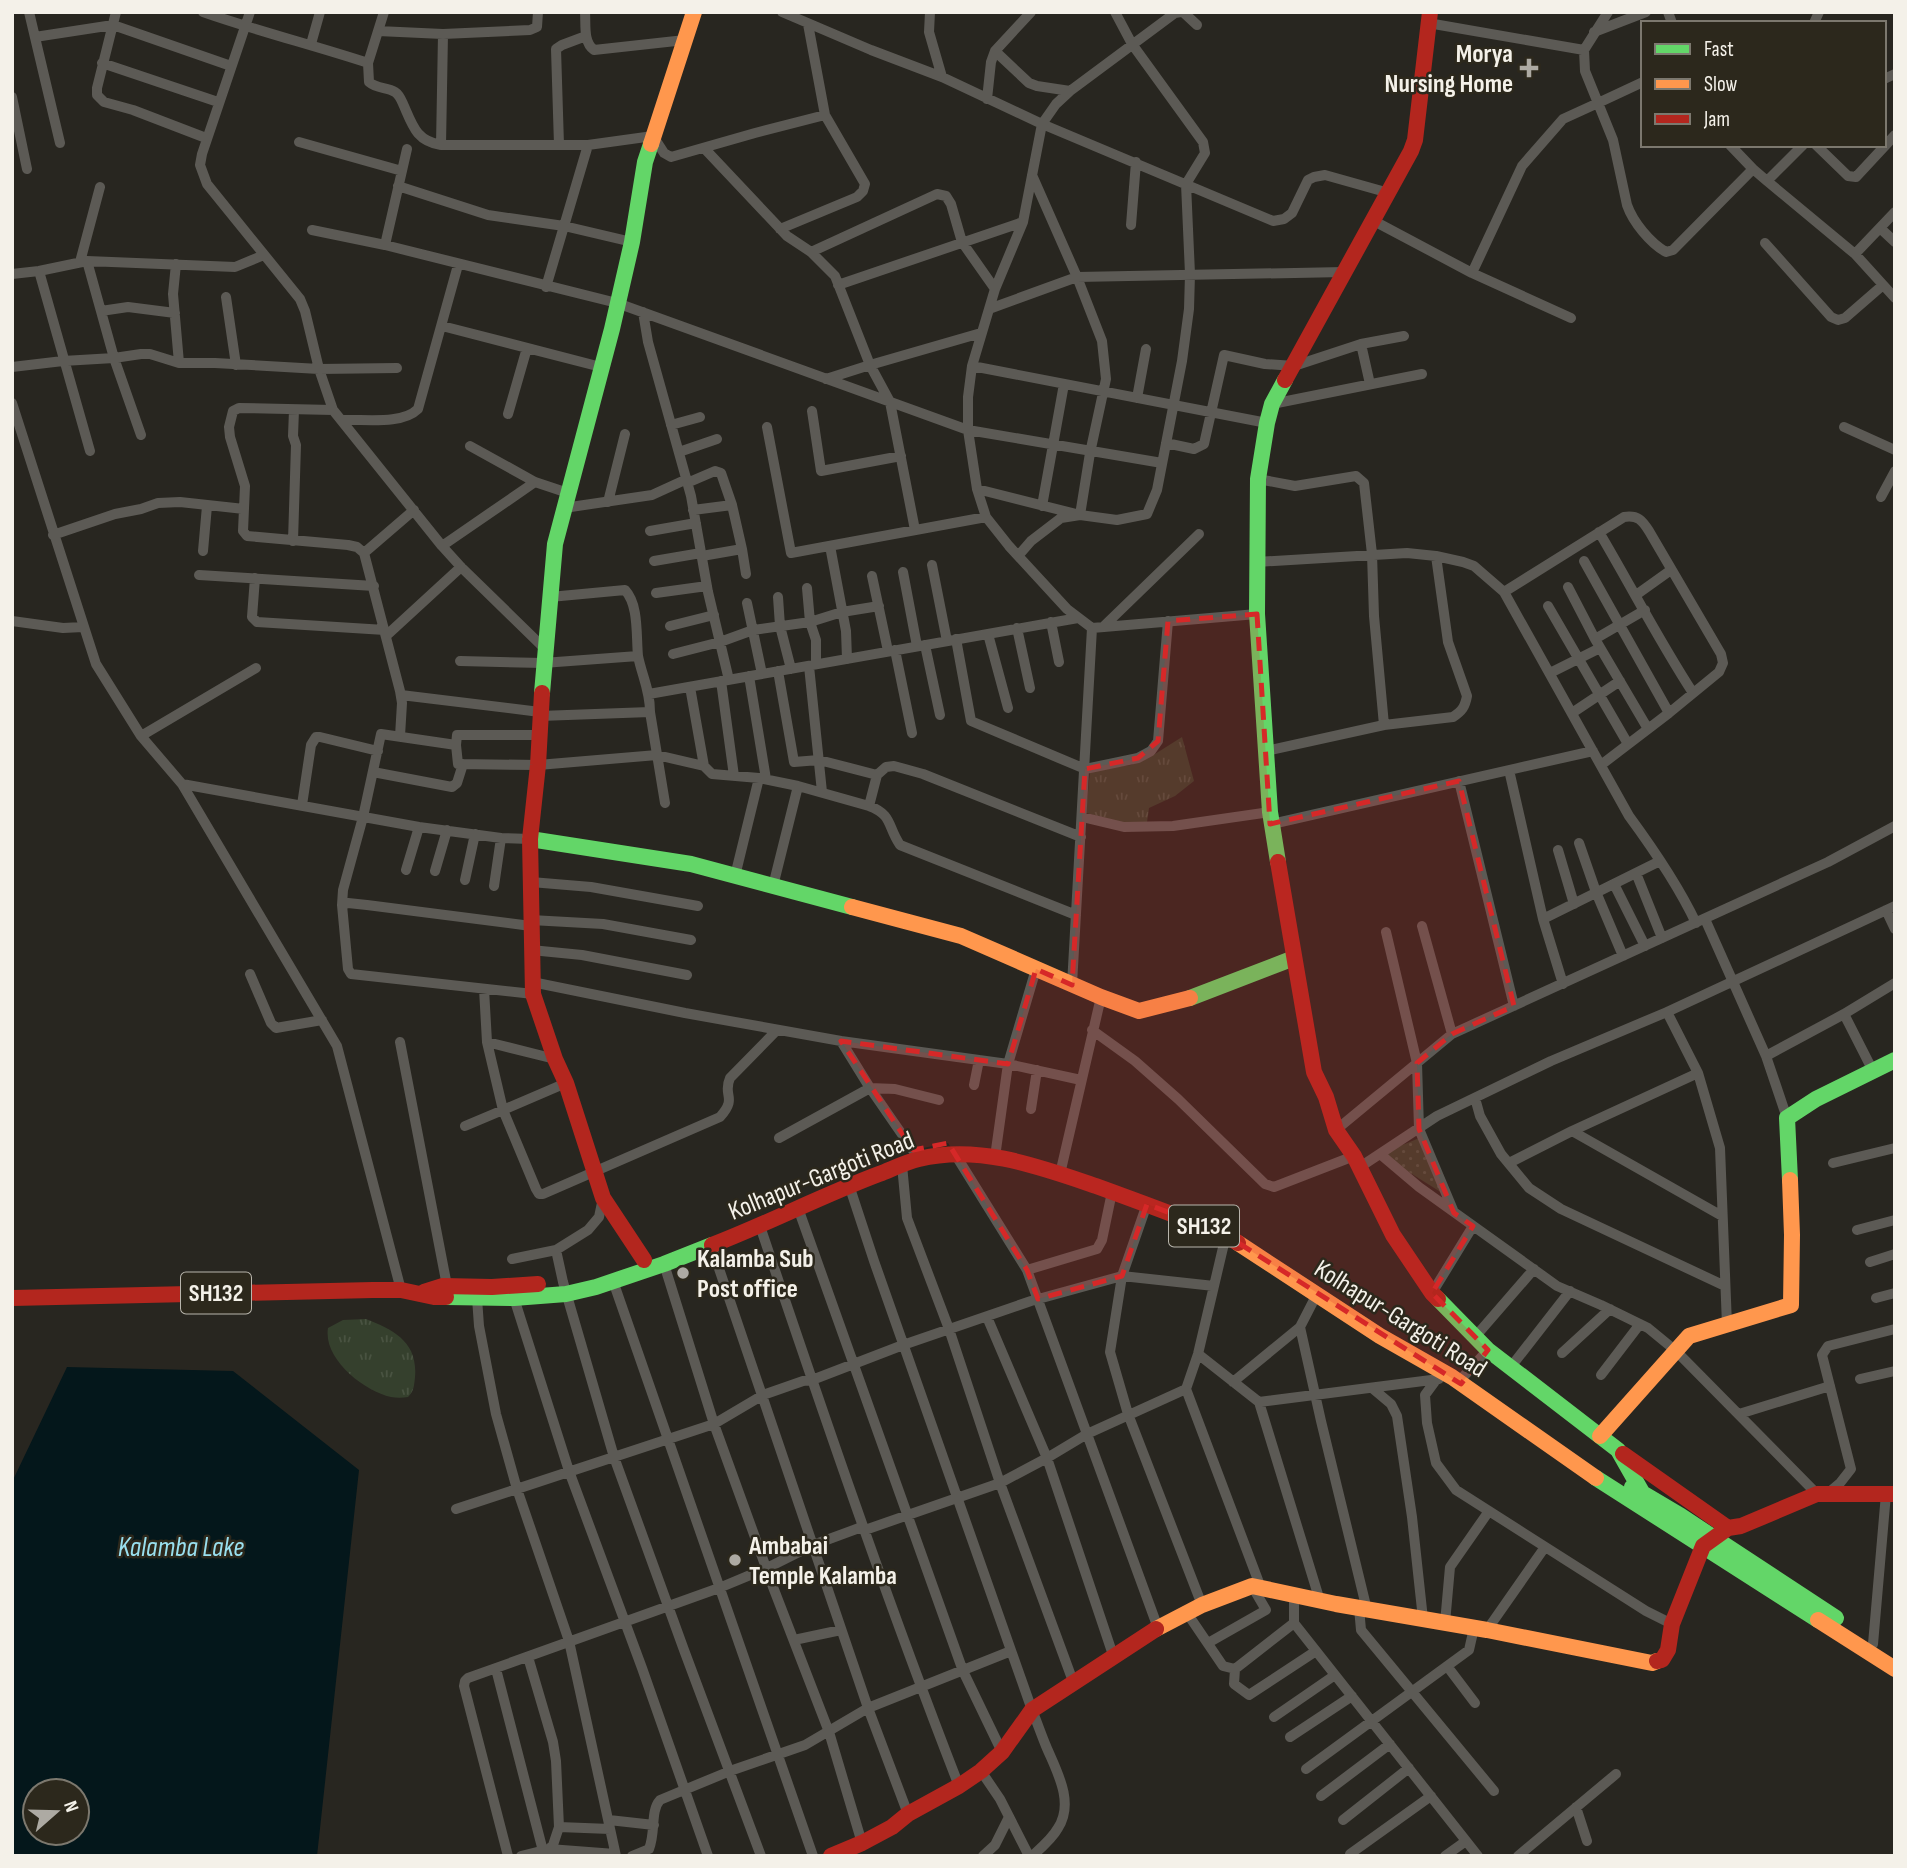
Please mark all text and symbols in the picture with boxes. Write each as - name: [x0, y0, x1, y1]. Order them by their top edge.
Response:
- legend: [1641, 21, 1886, 147]
- text: Fast: [1704, 37, 1734, 62]
- place label: Morya Nursing Home: [1385, 39, 1513, 100]
- marker: Morya Nursing Home: [1519, 58, 1539, 78]
- text: Slow: [1704, 72, 1738, 97]
- text: Jam: [1703, 107, 1730, 132]
- street label: Kolhapur-Gargoti Road: [724, 1125, 919, 1228]
- road number: SH132: [1169, 1206, 1239, 1246]
- place label: Kalamba Sub Post office: [697, 1244, 814, 1305]
- street label: Kolhapur-Gargoti Road: [1308, 1254, 1492, 1385]
- marker: Kalamba Sub Post office: [675, 1265, 691, 1281]
- road number: SH132: [181, 1273, 251, 1314]
- water label: Kalamba Lake: [118, 1531, 244, 1564]
- place label: Ambabai Temple Kalamba: [748, 1531, 897, 1592]
- marker: Ambabai Temple Kalamba: [727, 1552, 743, 1568]
- north arrow: [21, 1777, 91, 1847]
- text: N: [58, 1798, 83, 1815]

